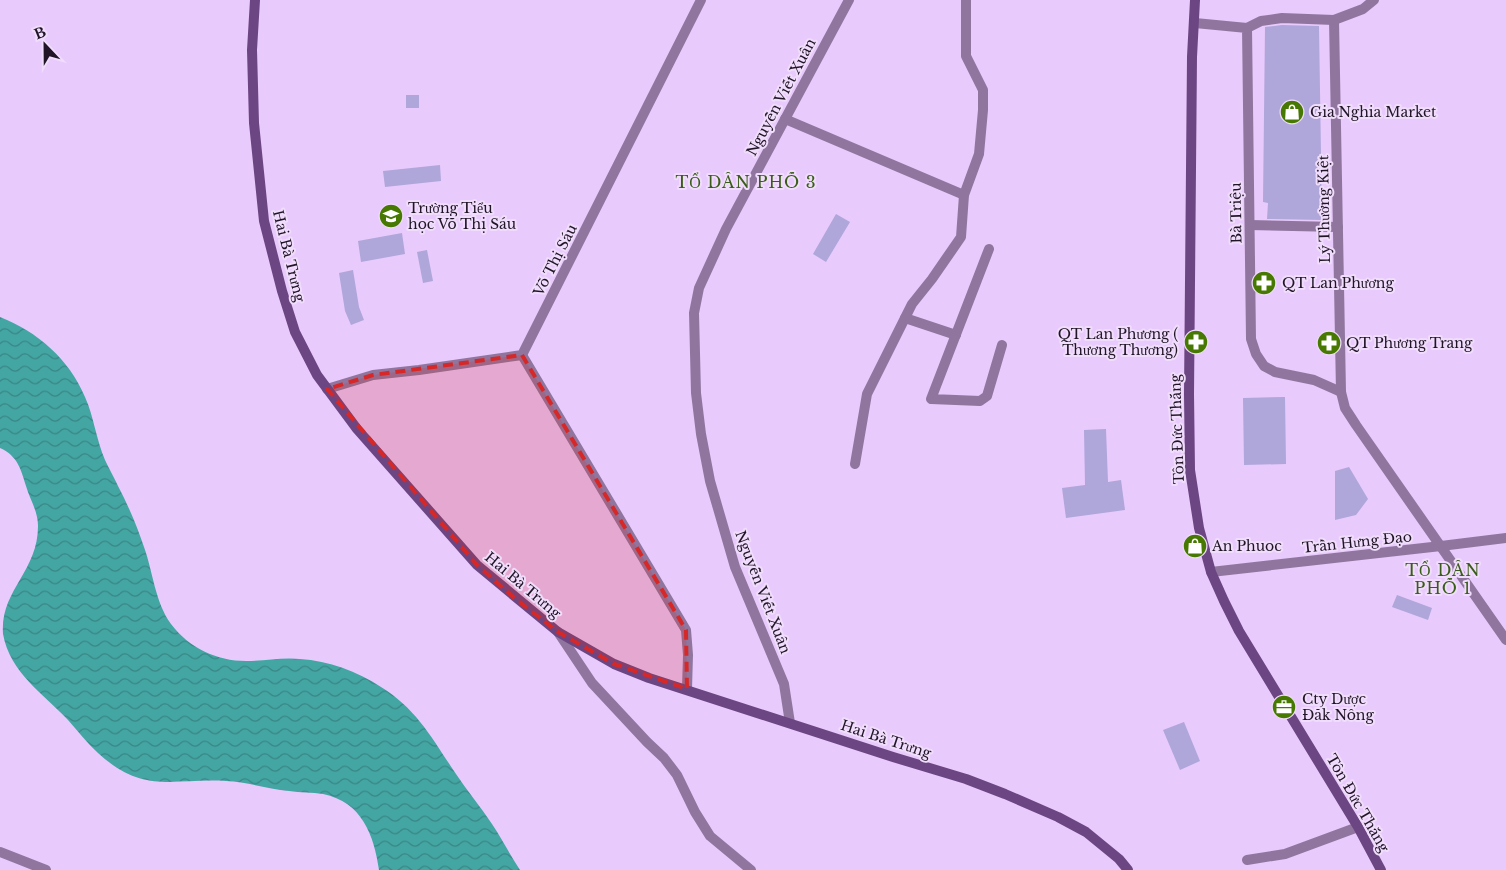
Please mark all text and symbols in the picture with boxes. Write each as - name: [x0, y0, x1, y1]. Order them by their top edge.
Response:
- north arrow: [20, 20, 70, 70]
- text: B: [32, 23, 49, 43]
- street label: Nguyễn Viết Xuân: [742, 35, 820, 159]
- shop icon: Gia Nghia Market: [1279, 99, 1305, 125]
- place label: Gia Nghia Market: [1310, 103, 1437, 121]
- street label: Lý Thường Kiệt: [1314, 154, 1334, 263]
- district label: TỔ DÂN PHỐ 3: [675, 172, 817, 192]
- street label: Bà Triệu: [1226, 182, 1246, 244]
- place label: Trường Tiểu học Võ Thị Sáu: [408, 199, 517, 233]
- school or university icon: Trường Tiểu học Võ Thị Sáu: [378, 203, 404, 229]
- street label: Hai Bà Trưng: [269, 208, 309, 304]
- street label: Võ Thị Sáu: [529, 220, 581, 300]
- pharmacy icon: QT Lan Phương: [1251, 270, 1277, 296]
- place label: QT Lan Phương: [1282, 274, 1394, 292]
- place label: QT Lan Phương ( Thương Thương): [1058, 325, 1178, 359]
- pharmacy icon: QT Lan Phương ( Thương Thương): [1183, 329, 1209, 355]
- pharmacy icon: QT Phương Trang: [1316, 330, 1342, 356]
- place label: QT Phương Trang: [1346, 334, 1473, 352]
- street label: Tôn Đức Thắng: [1166, 373, 1188, 484]
- street label: Trần Hưng Đạo: [1301, 527, 1413, 557]
- street label: Nguyễn Viết Xuân: [731, 528, 795, 656]
- shop icon: An Phuoc: [1182, 533, 1208, 559]
- place label: An Phuoc: [1211, 537, 1282, 555]
- street label: Hai Bà Trưng: [481, 548, 565, 622]
- district label: TỔ DÂN PHỐ 1: [1405, 560, 1481, 598]
- place label: Cty Dược Đăk Nông: [1302, 690, 1374, 724]
- office icon: Cty Dược Đăk Nông: [1271, 694, 1297, 720]
- street label: Hai Bà Trưng: [839, 716, 934, 762]
- street label: Tôn Đức Thắng: [1323, 751, 1394, 856]

